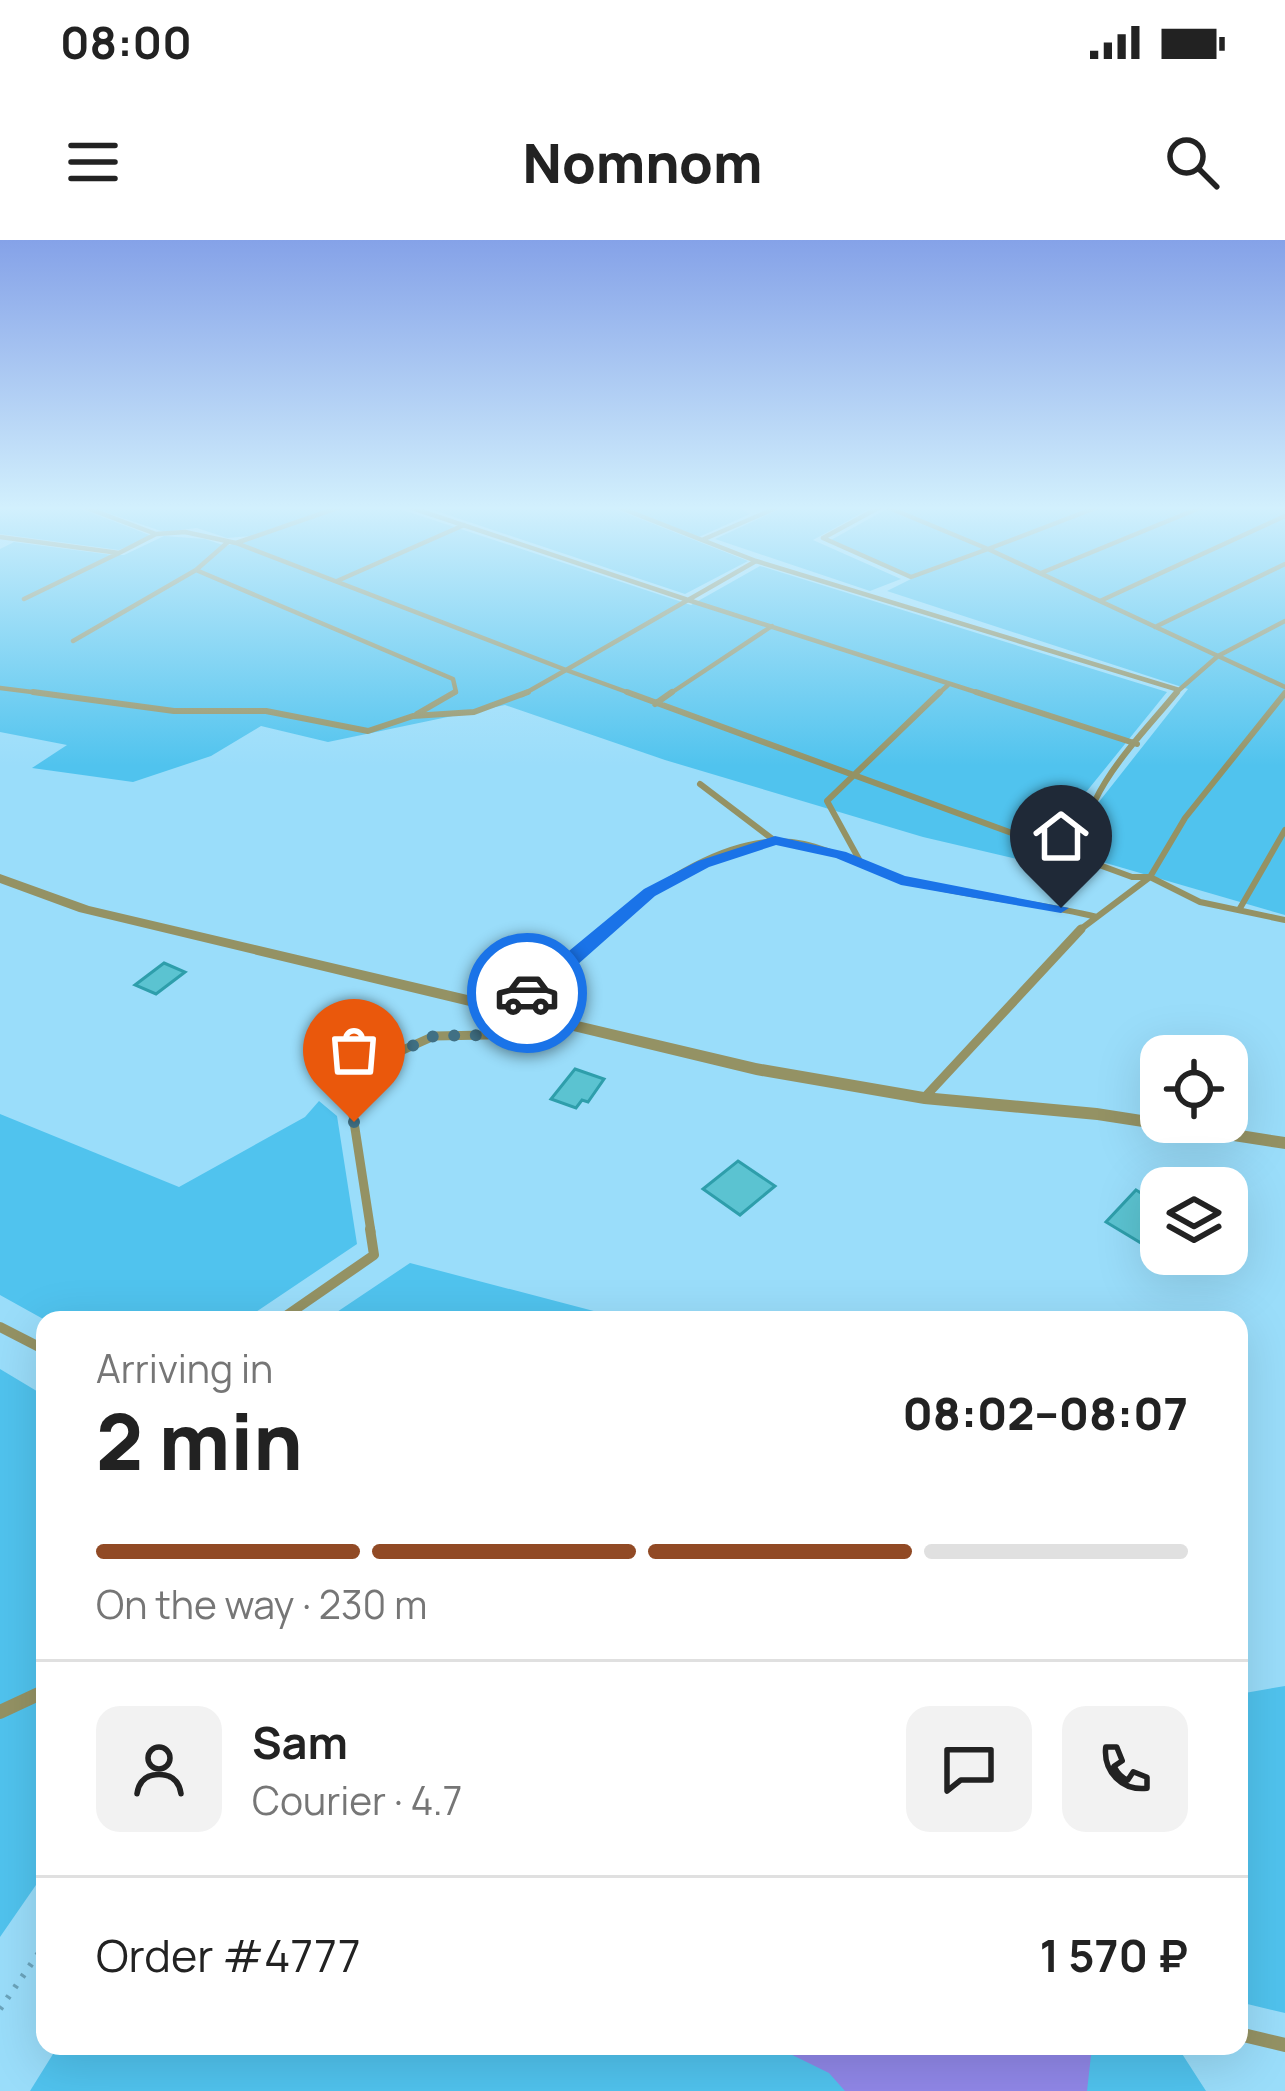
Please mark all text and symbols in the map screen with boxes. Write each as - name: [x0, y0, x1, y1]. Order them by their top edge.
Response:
- text: 08:00: [60, 11, 192, 73]
- text: Nomnom: [523, 125, 762, 199]
- icon: menu: [60, 129, 126, 195]
- icon: search: [1159, 129, 1225, 195]
- pin: [1010, 785, 1112, 908]
- icon: home: [1028, 803, 1094, 869]
- courier: [467, 933, 587, 1053]
- icon: car: [494, 960, 560, 1026]
- pin: [303, 999, 405, 1122]
- icon: bag: [321, 1017, 387, 1083]
- map controls: [1140, 1035, 1248, 1275]
- button: locate: [1140, 1035, 1248, 1143]
- button: layers: [1140, 1167, 1248, 1275]
- text: Arriving in: [96, 1341, 273, 1395]
- text: 08:02–08:07: [903, 1382, 1188, 1444]
- text: 2 min: [96, 1387, 303, 1493]
- text: On the way · 230 m: [96, 1577, 427, 1631]
- button: person: [96, 1706, 222, 1832]
- button: chat: [906, 1706, 1032, 1832]
- button: phone: [1062, 1706, 1188, 1832]
- text: Sam: [252, 1711, 348, 1773]
- text: Courier · 4.7: [252, 1773, 462, 1827]
- text: Order #4777: [96, 1924, 361, 1986]
- text: 1 570 ₽: [1039, 1924, 1188, 1986]

